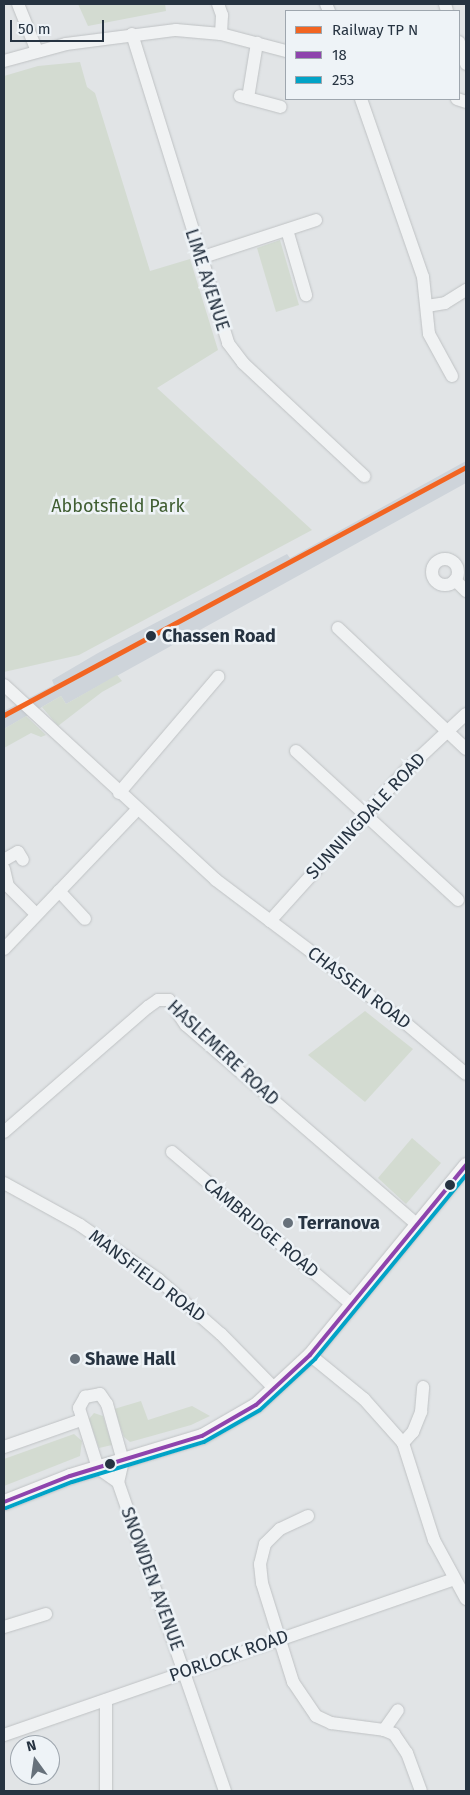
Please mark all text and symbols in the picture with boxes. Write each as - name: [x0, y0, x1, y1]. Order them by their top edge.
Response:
- scale bar: [12, 10, 106, 42]
- legend: [285, 10, 460, 100]
- text: 50 m: [18, 20, 51, 38]
- text: Railway TP N: [332, 21, 418, 39]
- text: 18: [332, 46, 347, 64]
- text: 253: [332, 71, 354, 89]
- street label: LIME AVENUE: [180, 226, 234, 334]
- park label: Abbotsfield Park: [51, 495, 185, 517]
- place label: Chassen Road: [162, 625, 276, 647]
- marker: Chassen Road: [144, 629, 158, 643]
- street label: SUNNINGDALE ROAD: [302, 748, 430, 884]
- street label: CHASSEN ROAD: [303, 942, 415, 1034]
- street label: HASLEMERE ROAD: [163, 996, 283, 1110]
- street label: CAMBRIDGE ROAD: [199, 1174, 323, 1282]
- unlabelled marker: [445, 1180, 455, 1190]
- place label: Terranova: [298, 1212, 380, 1234]
- marker: Terranova: [282, 1217, 294, 1229]
- street label: MANSFIELD ROAD: [84, 1225, 210, 1327]
- place label: Shawe Hall: [85, 1348, 176, 1370]
- marker: Shawe Hall: [69, 1353, 81, 1365]
- unlabelled marker: [105, 1459, 115, 1469]
- street label: SNOWDEN AVENUE: [116, 1504, 188, 1654]
- street label: PORLOCK ROAD: [166, 1625, 292, 1687]
- north arrow: [10, 1735, 60, 1785]
- text: N: [25, 1737, 38, 1755]

